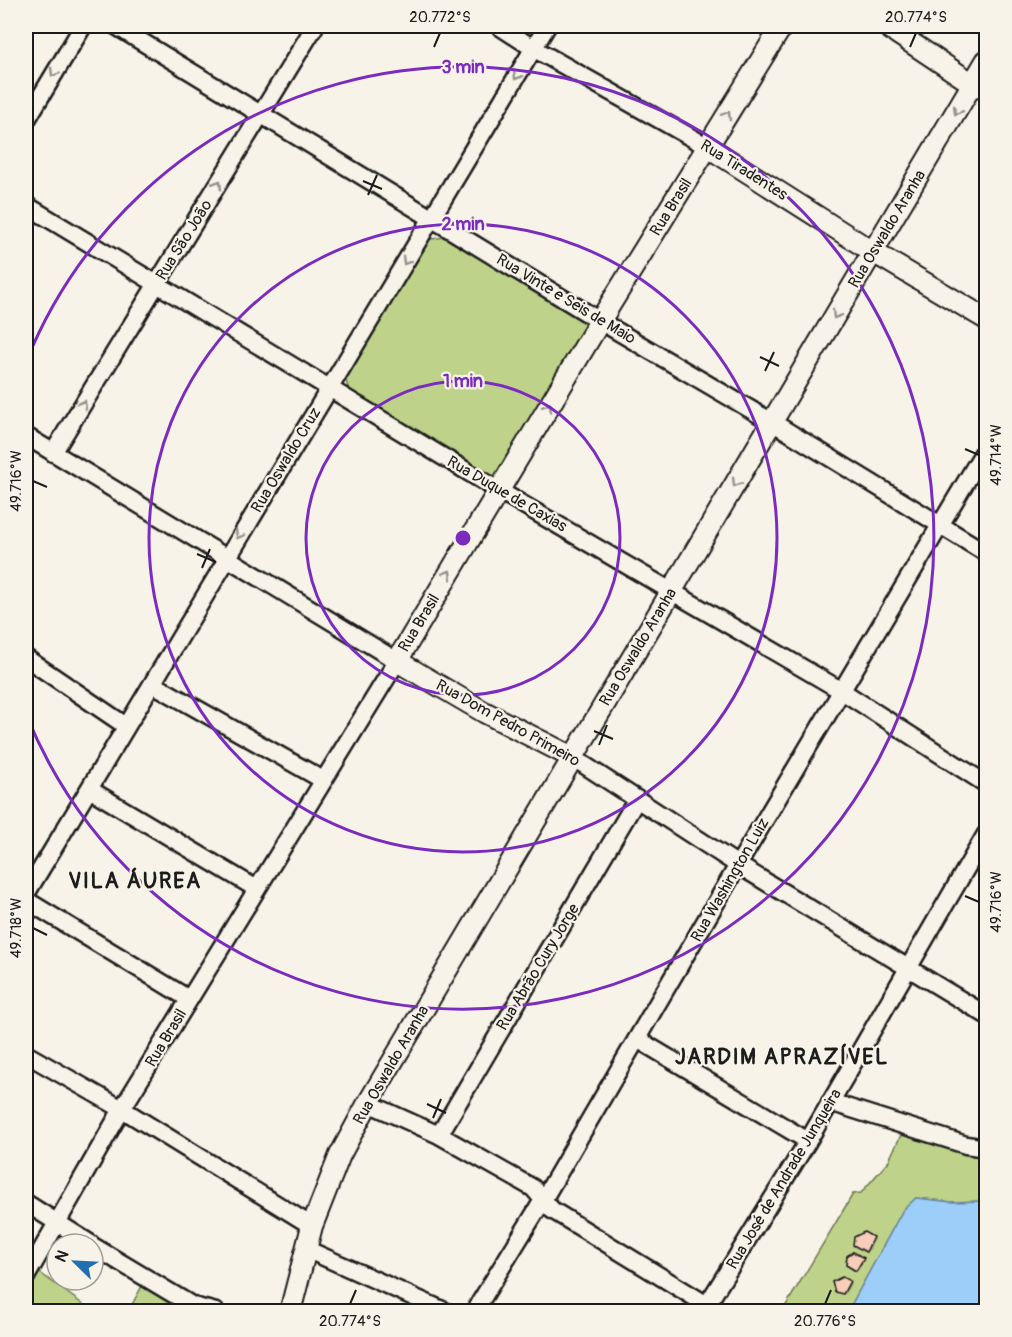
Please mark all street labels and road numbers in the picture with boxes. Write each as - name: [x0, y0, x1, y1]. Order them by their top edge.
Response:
- street label: Rua Tiradentes: [697, 135, 791, 205]
- street label: Rua Oswaldo Aranha: [844, 166, 930, 292]
- street label: Rua Brasil: [645, 174, 697, 240]
- street label: Rua São João: [151, 196, 217, 284]
- street label: Rua Vinte e Seis de Maio: [493, 249, 640, 349]
- street label: Rua Oswaldo Cruz: [247, 404, 325, 516]
- street label: Rua Duque de Caxias: [444, 452, 570, 536]
- street label: Rua Oswaldo Aranha: [595, 584, 681, 710]
- street label: Rua Brasil: [394, 590, 444, 656]
- street label: Rua Dom Pedro Primeiro: [432, 675, 584, 771]
- street label: Rua Washington Luiz: [686, 815, 774, 945]
- street label: Rua Abrão Cury Jorge: [492, 900, 584, 1034]
- street label: Rua Oswaldo Aranha: [349, 1002, 433, 1128]
- street label: Rua Brasil: [141, 1005, 191, 1071]
- street label: Rua José de Andrade Junqueira: [722, 1085, 846, 1273]

